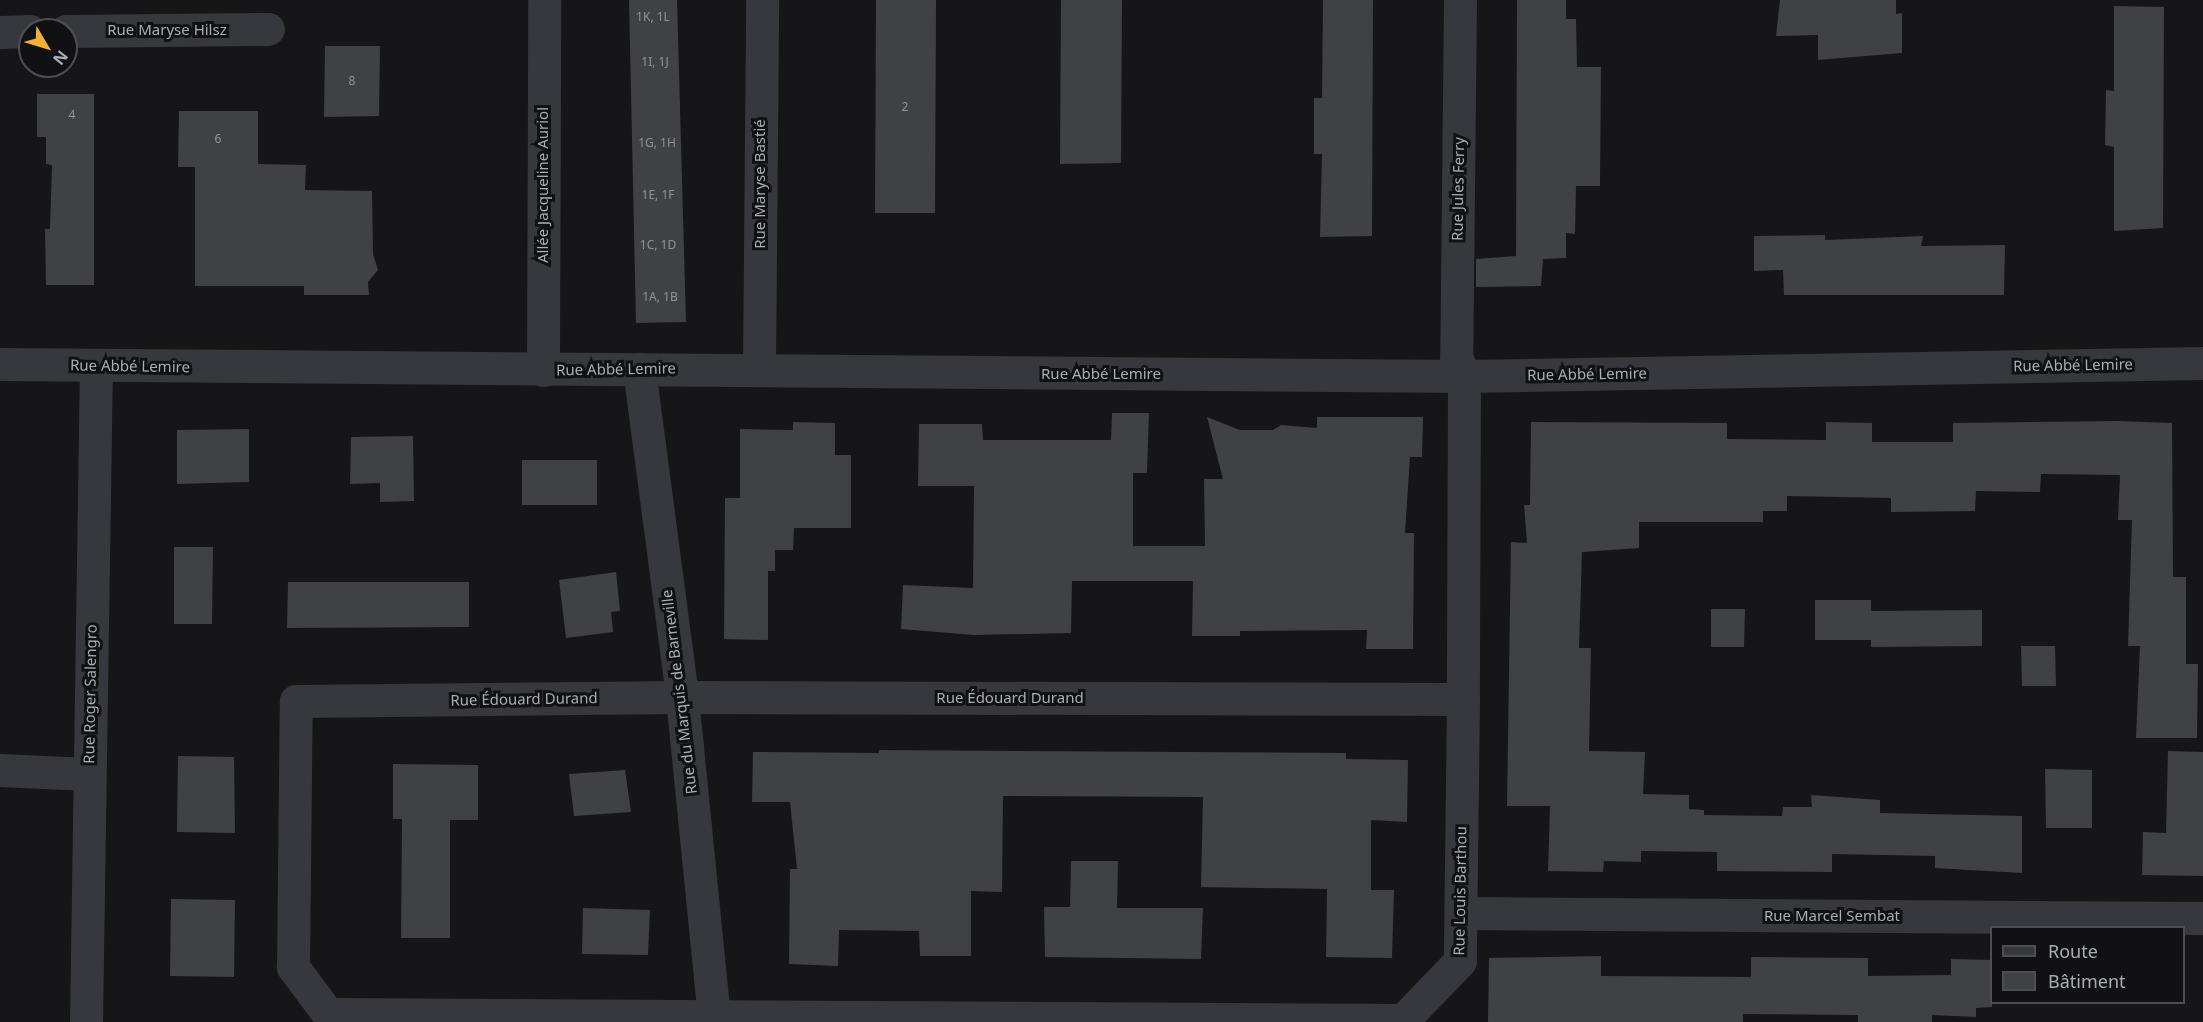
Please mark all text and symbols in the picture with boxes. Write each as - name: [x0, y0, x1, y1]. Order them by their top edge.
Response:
- house number: 1K, 1L: [636, 10, 670, 24]
- north arrow: [18, 18, 78, 78]
- street label: Rue Maryse Hilsz: [107, 21, 227, 39]
- text: N: [48, 46, 73, 70]
- house number: 1I, 1J: [641, 55, 669, 69]
- house number: 8: [349, 74, 355, 88]
- house number: 2: [902, 100, 908, 114]
- street label: Allée Jacqueline Auriol: [534, 107, 552, 263]
- house number: 4: [69, 108, 75, 122]
- street label: Rue Maryse Bastié: [751, 119, 769, 249]
- house number: 6: [215, 132, 221, 146]
- house number: 1G, 1H: [638, 136, 676, 150]
- street label: Rue Jules Ferry: [1448, 137, 1468, 241]
- house number: 1E, 1F: [642, 188, 674, 202]
- house number: 1C, 1D: [640, 238, 676, 252]
- house number: 1A, 1B: [642, 290, 678, 304]
- street label: Rue Abbé Lemire: [2013, 355, 2133, 375]
- street label: Rue Abbé Lemire: [70, 356, 190, 376]
- street label: Rue Abbé Lemire: [556, 359, 676, 379]
- street label: Rue Abbé Lemire: [1527, 364, 1647, 384]
- street label: Rue Abbé Lemire: [1041, 365, 1161, 383]
- street label: Rue du Marquis de Barneville: [658, 589, 700, 795]
- street label: Rue Roger Salengro: [80, 624, 100, 764]
- street label: Rue Édouard Durand: [450, 689, 598, 709]
- street label: Rue Édouard Durand: [936, 689, 1084, 707]
- street label: Rue Louis Barthou: [1450, 826, 1470, 956]
- street label: Rue Marcel Sembat: [1764, 907, 1900, 925]
- legend: [1990, 926, 2185, 1004]
- text: Route: [2048, 939, 2098, 963]
- text: Bâtiment: [2048, 969, 2126, 993]

